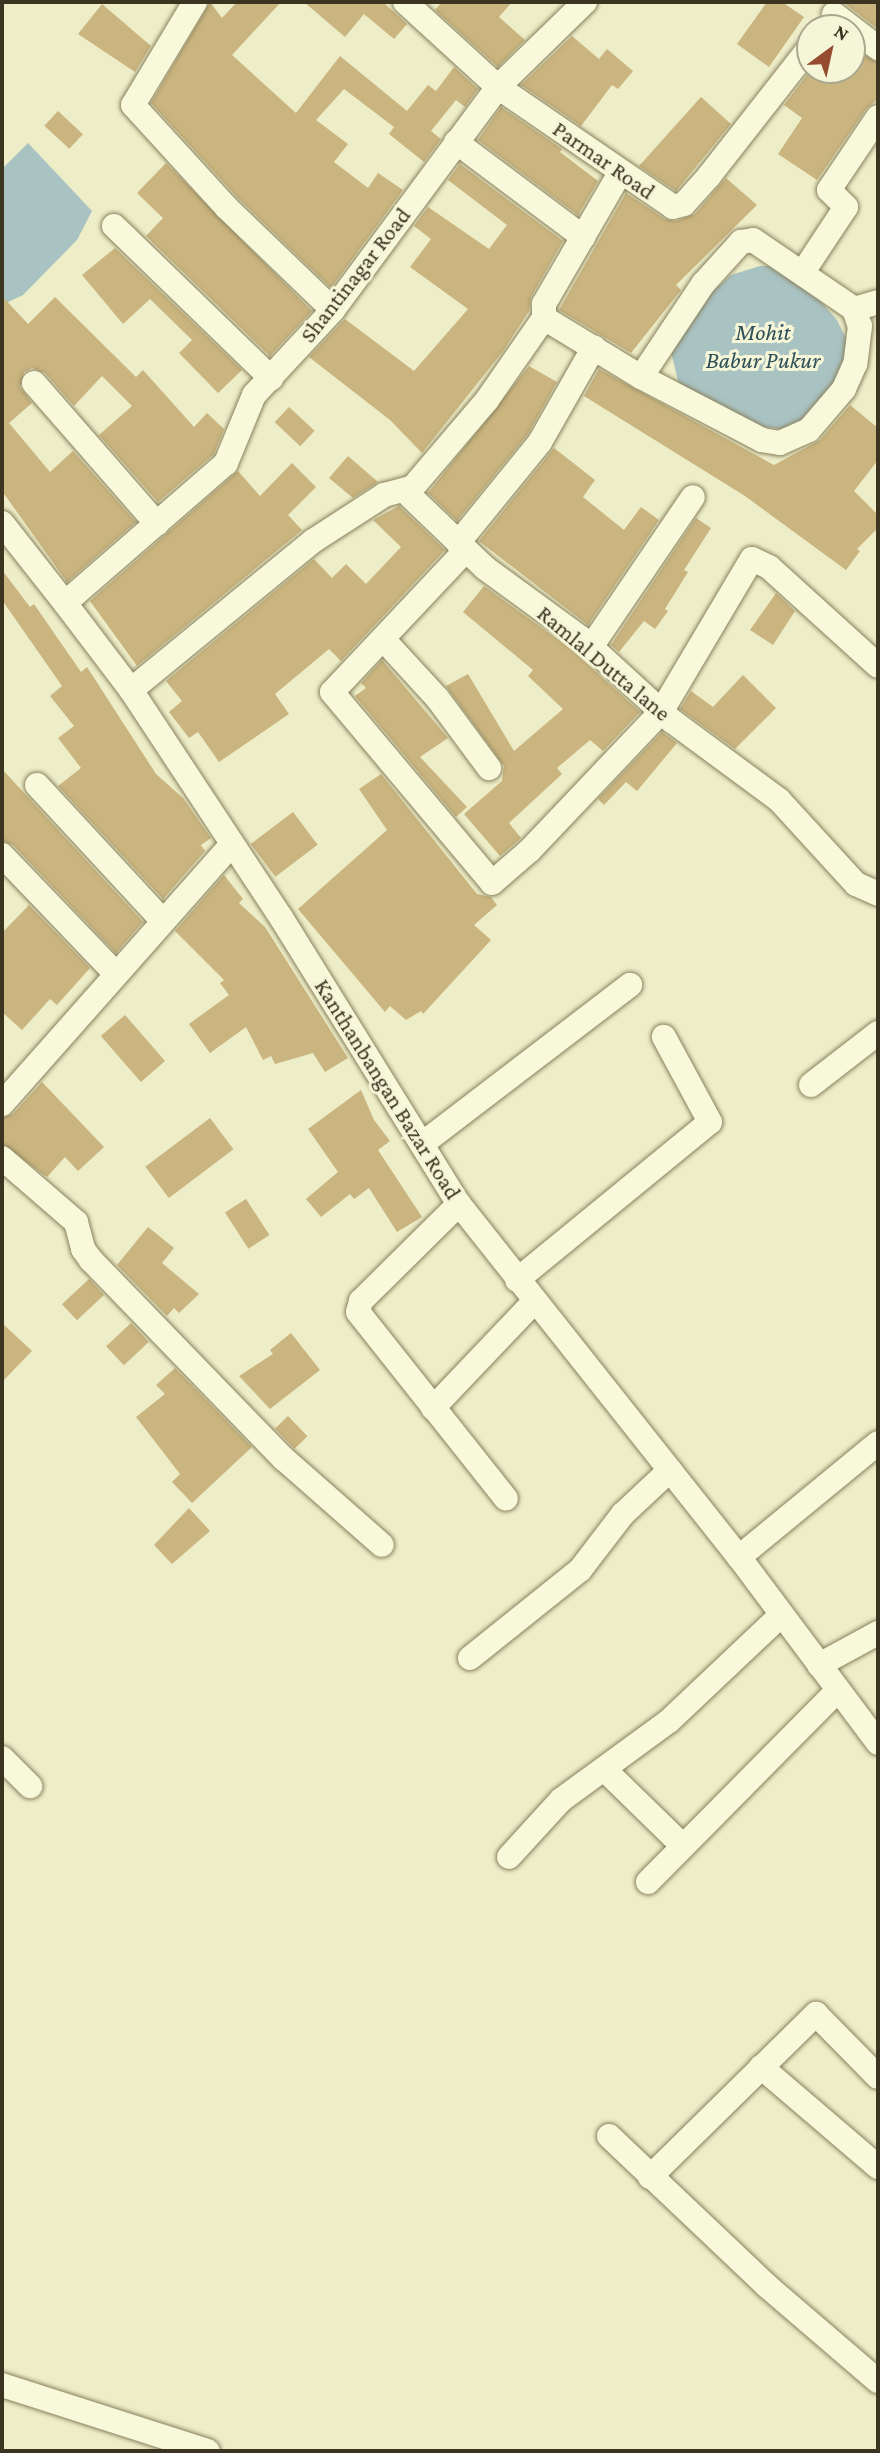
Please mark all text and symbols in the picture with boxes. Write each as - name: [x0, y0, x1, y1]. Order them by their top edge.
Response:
- north arrow: [796, 14, 866, 84]
- text: N: [830, 20, 853, 45]
- street label: Parmar Road: [548, 115, 660, 205]
- street label: Shantinagar Road: [294, 202, 416, 348]
- water label: Mohit Babur Pukur: [706, 318, 820, 374]
- street label: Ramlal Dutta lane: [532, 599, 676, 727]
- street label: Kanthanbangan Bazar Road: [309, 974, 467, 1204]

